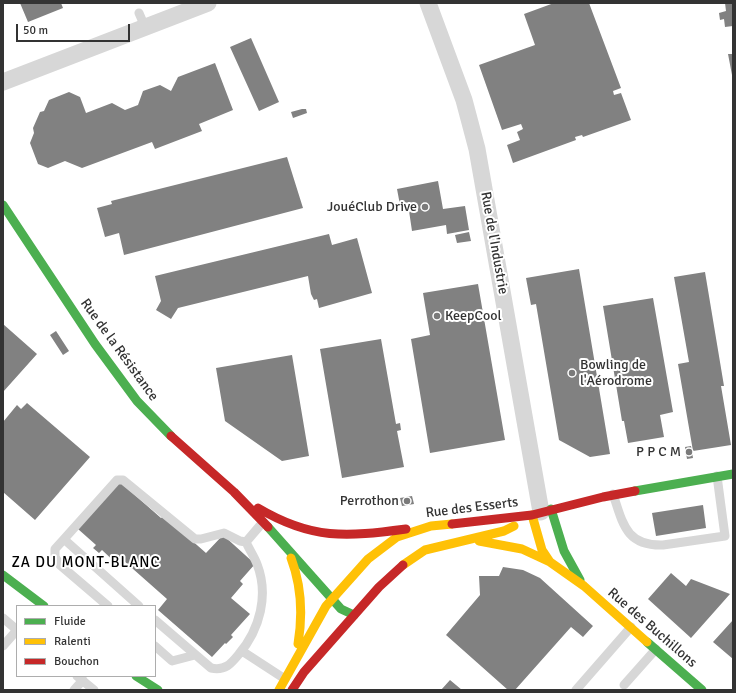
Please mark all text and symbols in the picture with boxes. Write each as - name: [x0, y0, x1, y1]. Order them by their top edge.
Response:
- scale bar: [18, 16, 132, 42]
- text: 50 m: [23, 23, 48, 38]
- street label: Rue de l'Industrie: [477, 190, 511, 296]
- place label: JouéClub Drive: [327, 199, 417, 215]
- marker: JouéClub Drive: [420, 202, 430, 212]
- street label: Rue de la Résistance: [76, 296, 162, 404]
- place label: KeepCool: [445, 308, 502, 324]
- marker: KeepCool: [432, 311, 442, 321]
- place label: Bowling de l'Aérodrome: [580, 357, 652, 390]
- marker: Bowling de l'Aérodrome: [567, 368, 577, 378]
- place label: P P C M: [636, 444, 681, 460]
- marker: P P C M: [684, 447, 694, 457]
- place label: Perrothon: [340, 493, 399, 509]
- street label: Rue des Esserts: [425, 494, 519, 522]
- marker: Perrothon: [402, 496, 412, 506]
- district label: ZA DU MONT-BLANC: [11, 554, 161, 572]
- street label: Rue des Buchillons: [604, 585, 700, 671]
- legend: [16, 605, 156, 677]
- text: Fluide: [54, 614, 86, 629]
- text: Ralenti: [54, 634, 91, 649]
- text: Bouchon: [54, 654, 99, 669]

